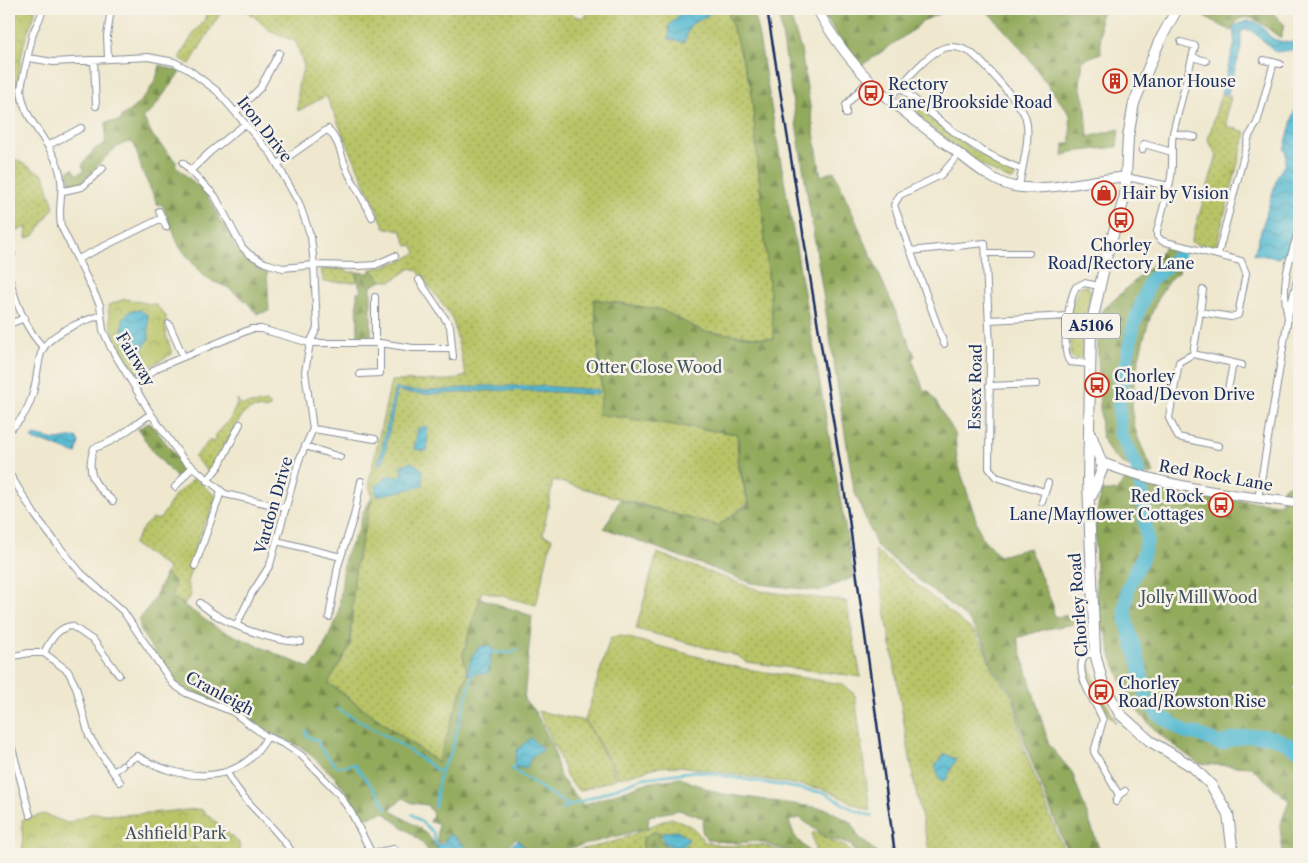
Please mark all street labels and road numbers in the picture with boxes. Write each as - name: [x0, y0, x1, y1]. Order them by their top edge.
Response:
- street label: Iron Drive: [233, 92, 297, 166]
- road number: A5106: [1062, 314, 1120, 338]
- street label: Fairway: [112, 328, 160, 391]
- street label: Essex Road: [964, 343, 986, 430]
- street label: Vardon Drive: [249, 454, 296, 557]
- street label: Red Rock Lane: [1157, 455, 1275, 495]
- street label: Chorley Road: [1064, 552, 1092, 658]
- street label: Cranleigh: [182, 667, 258, 719]

